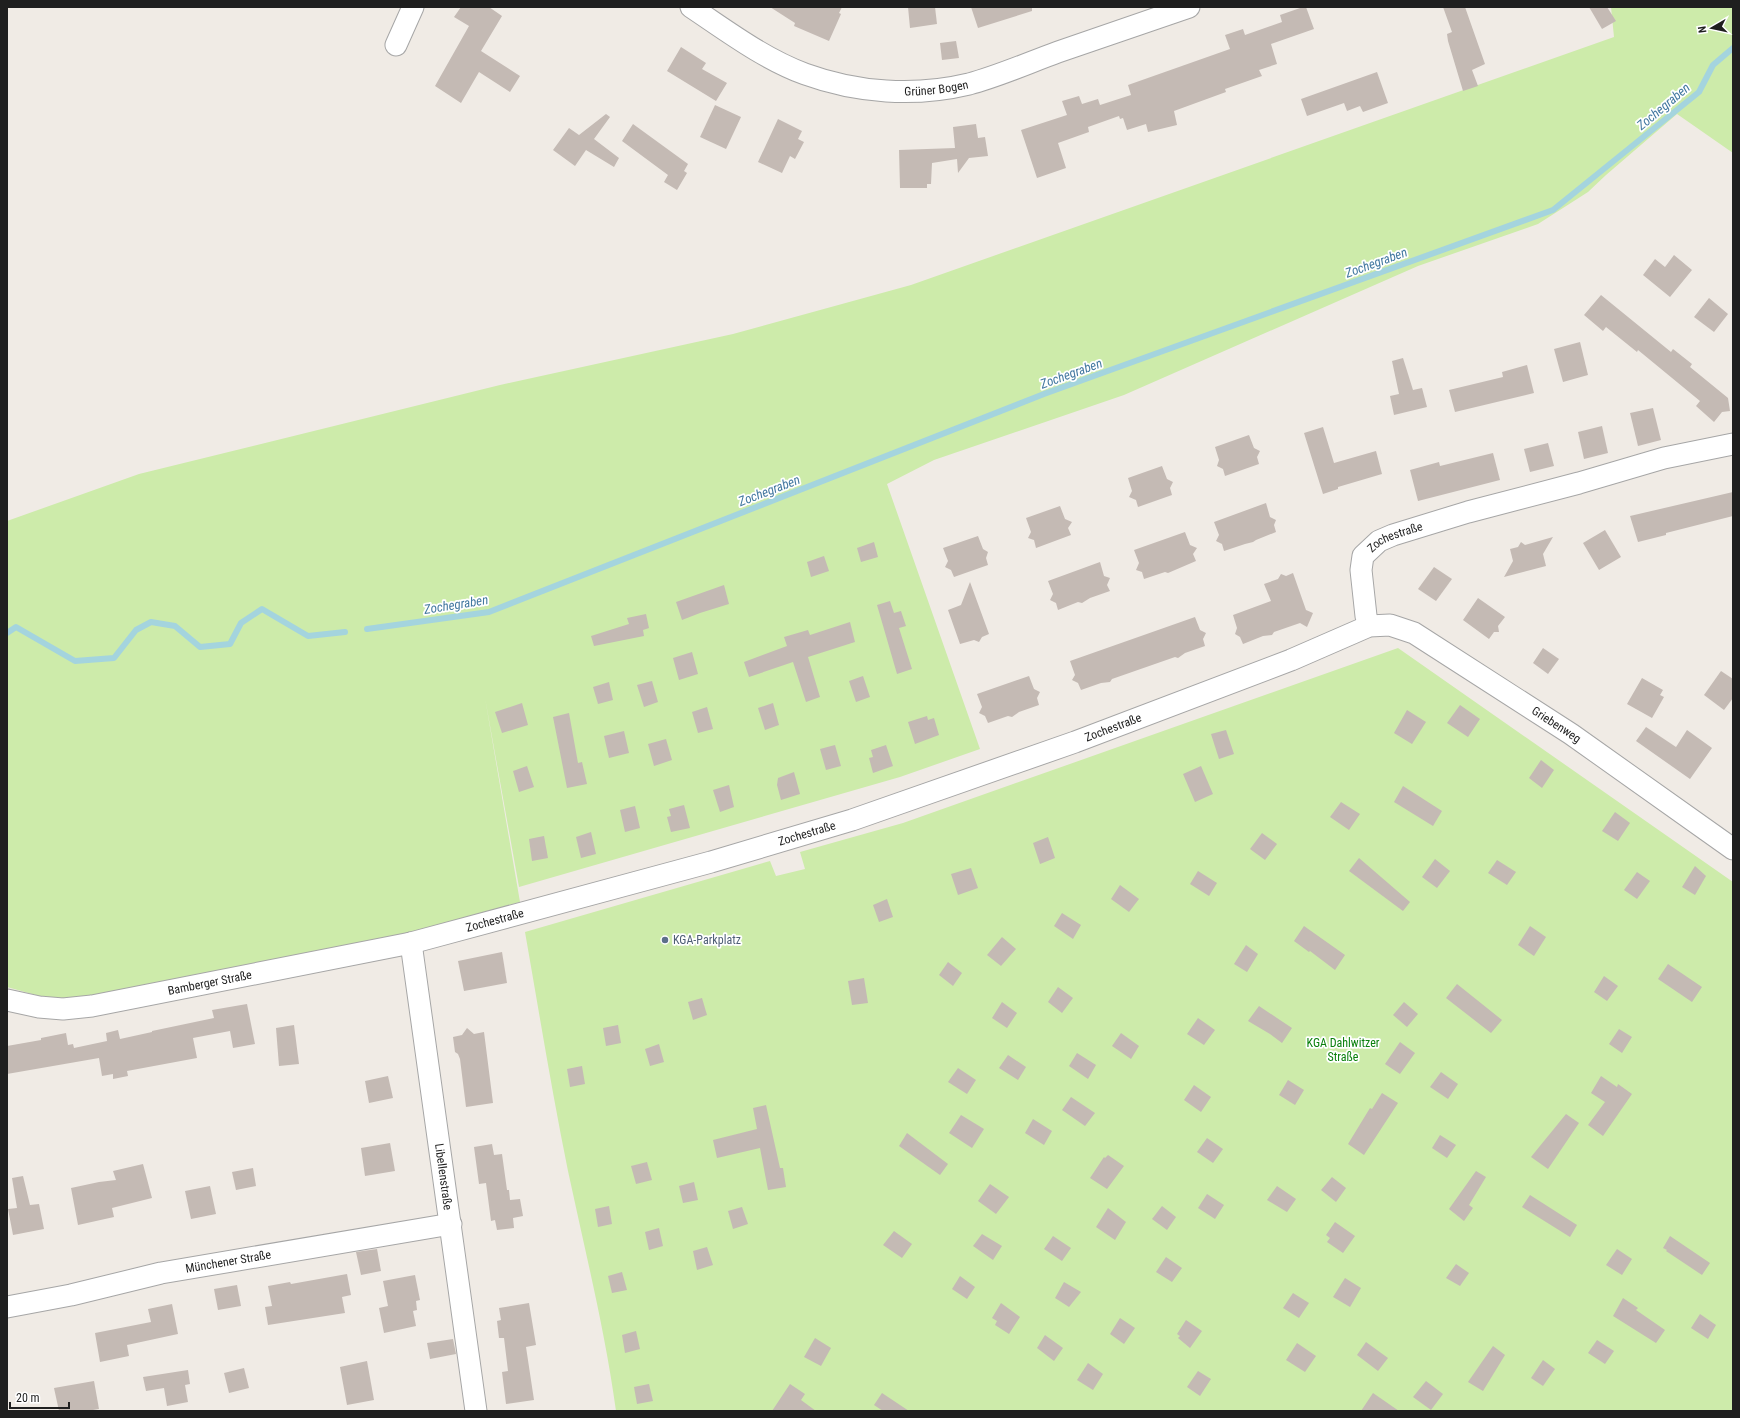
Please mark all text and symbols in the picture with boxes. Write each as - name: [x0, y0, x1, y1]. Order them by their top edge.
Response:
- north arrow: [1692, 8, 1732, 48]
- text: N: [1696, 25, 1710, 34]
- street label: Grüner Bogen: [904, 77, 970, 99]
- water label: Zochegraben: [1633, 80, 1693, 134]
- water label: Zochegraben: [1342, 244, 1409, 281]
- water label: Zochegraben: [1037, 355, 1104, 392]
- water label: Zochegraben: [735, 472, 802, 509]
- street label: Zochestraße: [1364, 519, 1425, 555]
- water label: Zochegraben: [422, 592, 489, 617]
- street label: Griebenweg: [1529, 704, 1584, 746]
- street label: Zochestraße: [1083, 710, 1144, 745]
- street label: Zochestraße: [777, 818, 838, 849]
- street label: Zochestraße: [464, 906, 526, 935]
- place label: KGA-Parkplatz: [673, 933, 741, 947]
- marker: KGA-Parkplatz: [660, 935, 670, 945]
- street label: Bamberger Straße: [167, 968, 253, 998]
- park label: KGA Dahlwitzer Straße: [1307, 1036, 1380, 1064]
- street label: Libellenstraße: [432, 1143, 455, 1211]
- street label: Münchener Straße: [185, 1247, 272, 1276]
- scale bar: [10, 1384, 69, 1410]
- text: 20 m: [16, 1391, 40, 1405]

